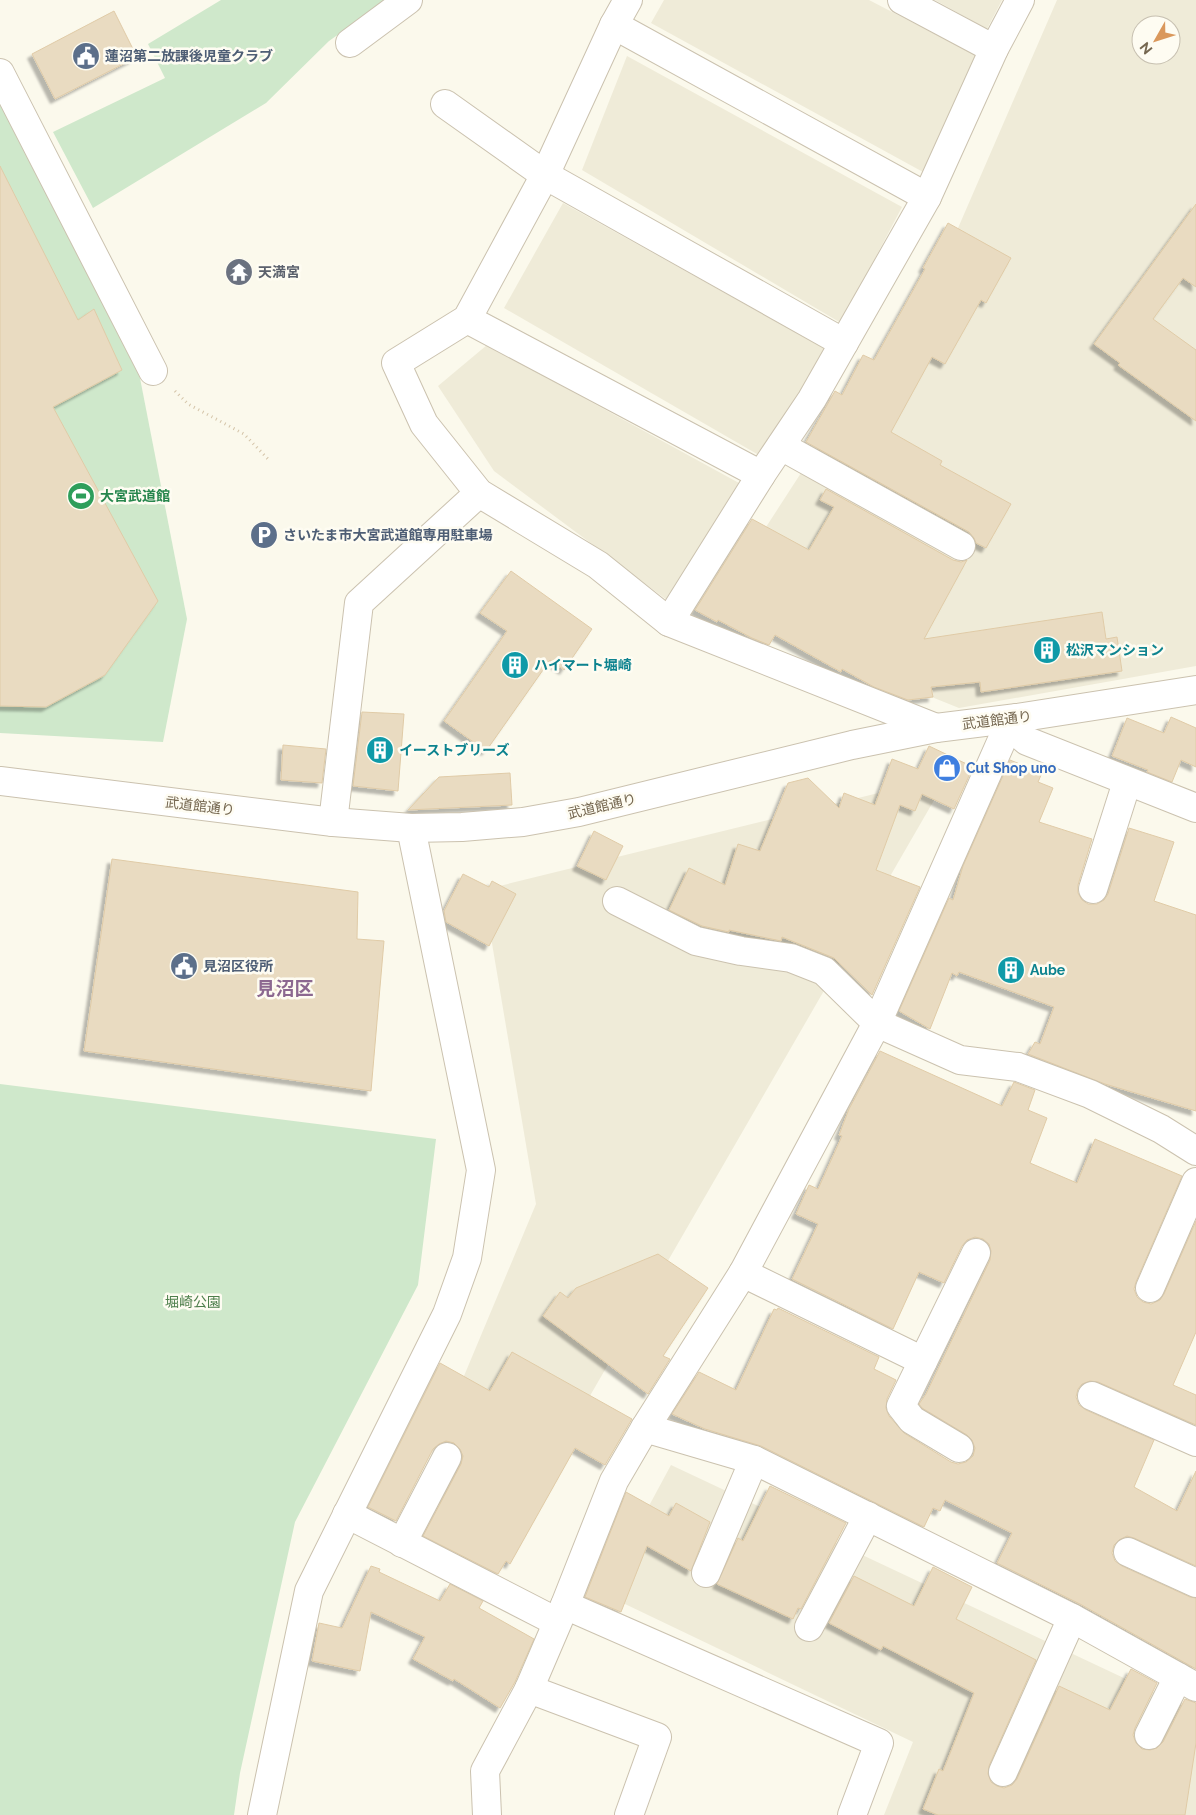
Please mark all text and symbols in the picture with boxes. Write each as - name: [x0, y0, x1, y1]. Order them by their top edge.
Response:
- north arrow: [1131, 15, 1181, 65]
- text: N: [1136, 39, 1155, 57]
- public building icon: 蓮沼第二放課後児童クラブ: [71, 41, 101, 71]
- place label: 蓮沼第二放課後児童クラブ: [105, 48, 273, 64]
- temple icon: 天満宮: [224, 257, 254, 287]
- place label: 天満宮: [258, 264, 300, 280]
- sports icon: 大宮武道館: [66, 481, 96, 511]
- place label: 大宮武道館: [100, 488, 170, 504]
- parking icon: さいたま市大宮武道館専用駐車場: [249, 520, 279, 550]
- place label: さいたま市大宮武道館専用駐車場: [283, 527, 493, 543]
- building icon: 松沢マンション: [1032, 635, 1062, 665]
- place label: 松沢マンション: [1066, 642, 1164, 658]
- building icon: ハイマート堀崎: [500, 650, 530, 680]
- place label: ハイマート堀崎: [534, 657, 632, 673]
- street label: 武道館通り: [961, 708, 1033, 732]
- building icon: イーストブリーズ: [365, 735, 395, 765]
- place label: イーストブリーズ: [399, 742, 510, 758]
- shop icon: Cut Shop uno: [932, 753, 962, 783]
- place label: Cut Shop uno: [966, 760, 1057, 776]
- street label: 武道館通り: [566, 790, 638, 822]
- street label: 武道館通り: [164, 794, 236, 818]
- public building icon: 見沼区役所: [169, 951, 199, 981]
- building icon: Aube: [996, 955, 1026, 985]
- place label: 見沼区役所: [203, 958, 273, 974]
- place label: Aube: [1030, 962, 1066, 978]
- district label: 見沼区: [256, 977, 314, 999]
- park label: 堀崎公園: [165, 1294, 221, 1310]

